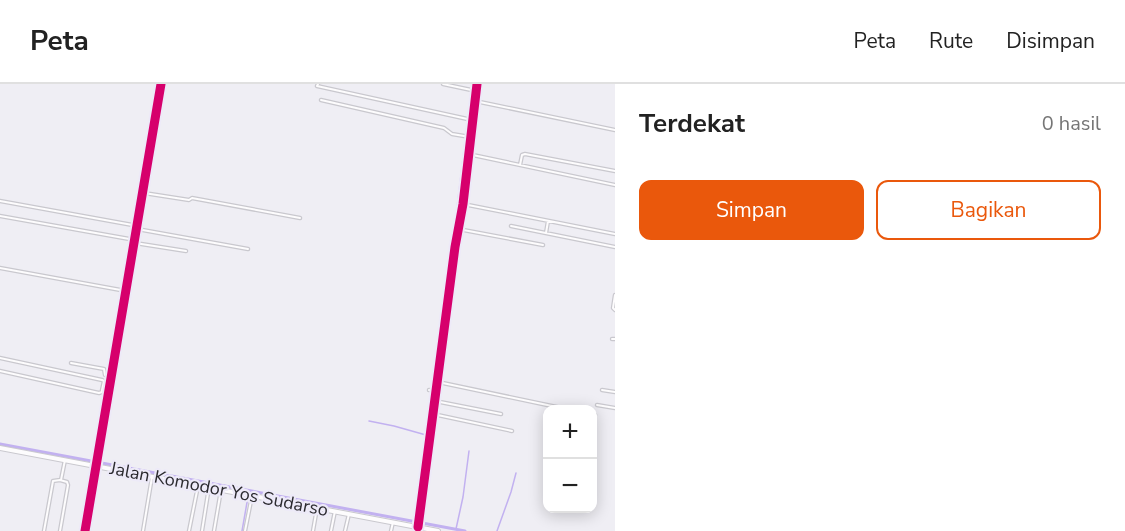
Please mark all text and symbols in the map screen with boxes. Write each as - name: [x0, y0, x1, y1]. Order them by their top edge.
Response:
- text: Peta: [30, 22, 89, 60]
- text: Peta: [854, 27, 896, 55]
- text: Rute: [929, 27, 973, 55]
- text: Disimpan: [1006, 27, 1095, 55]
- text: Terdekat: [639, 106, 745, 141]
- text: 0 hasil: [1042, 110, 1101, 137]
- button: Simpan: [639, 180, 864, 240]
- button: Bagikan: [876, 180, 1101, 240]
- map controls: [543, 405, 597, 513]
- button: +: [543, 405, 597, 459]
- street label: Jalan Komodor Yos Sudarso: [107, 456, 330, 522]
- button: −: [543, 459, 597, 513]

